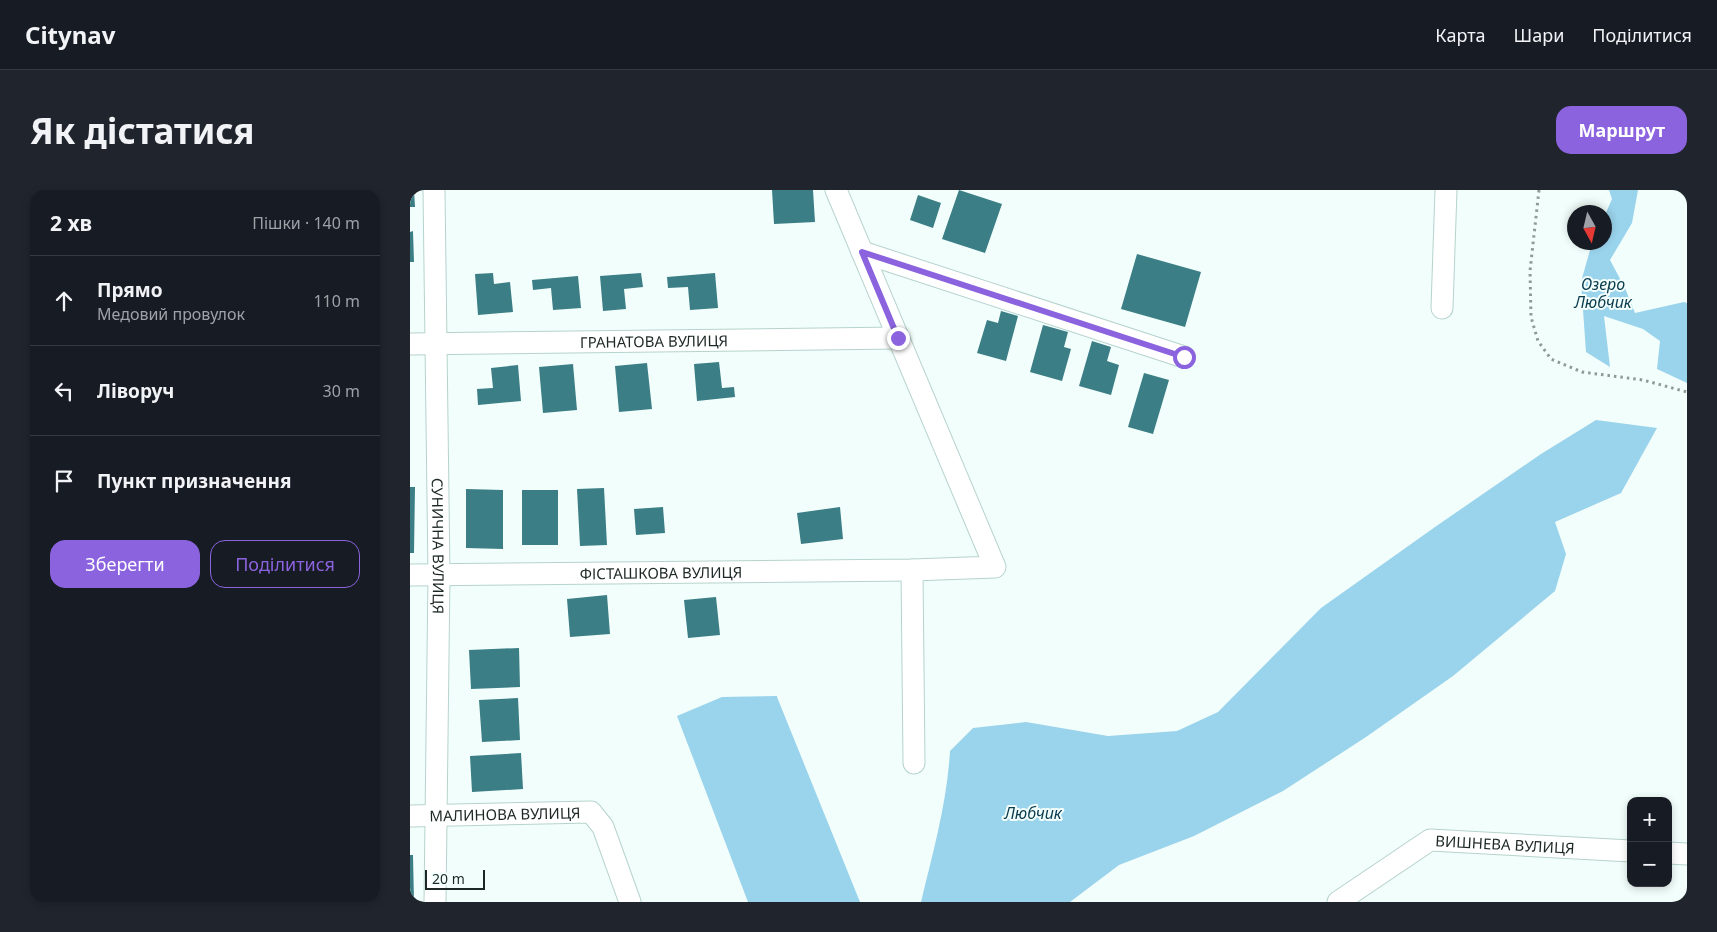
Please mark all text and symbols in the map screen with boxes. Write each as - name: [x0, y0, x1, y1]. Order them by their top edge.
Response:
- text: Citynav: [25, 18, 115, 51]
- text: Карта: [1435, 23, 1486, 47]
- text: Шари: [1514, 23, 1564, 47]
- text: Поділитися: [1592, 23, 1692, 47]
- button: Маршрут: [1556, 106, 1687, 154]
- text: Як дістатися: [30, 107, 255, 154]
- north arrow: [1567, 205, 1612, 250]
- text: 2 хв: [50, 209, 92, 237]
- text: Пішки · 140 m: [252, 212, 360, 234]
- water label: Озеро Любчик: [1573, 273, 1633, 313]
- text: Прямо: [97, 277, 163, 303]
- icon: ahead: [50, 287, 78, 315]
- text: 110 m: [313, 290, 360, 312]
- text: Медовий провулок: [97, 303, 245, 325]
- route end: [887, 327, 910, 350]
- street label: ГРАНАТОВА ВУЛИЦЯ: [580, 330, 728, 352]
- route start: [1173, 346, 1196, 369]
- icon: left: [50, 377, 78, 405]
- text: Ліворуч: [97, 378, 174, 404]
- text: 30 m: [323, 380, 360, 402]
- icon: arrive: [50, 467, 78, 495]
- text: Пункт призначення: [97, 468, 291, 494]
- street label: СУНИЧНА ВУЛИЦЯ: [428, 478, 449, 614]
- button: Зберегти: [50, 540, 200, 588]
- button: Поділитися: [210, 540, 360, 588]
- street label: ФІСТАШКОВА ВУЛИЦЯ: [580, 562, 742, 583]
- map controls: [1627, 797, 1672, 887]
- button: +: [1627, 797, 1672, 842]
- street label: МАЛИНОВА ВУЛИЦЯ: [429, 802, 581, 826]
- water label: Любчик: [1003, 802, 1063, 824]
- street label: ВИШНЕВА ВУЛИЦЯ: [1435, 830, 1575, 858]
- button: −: [1627, 842, 1672, 887]
- scale bar: [425, 867, 485, 890]
- text: 20 m: [432, 869, 465, 888]

